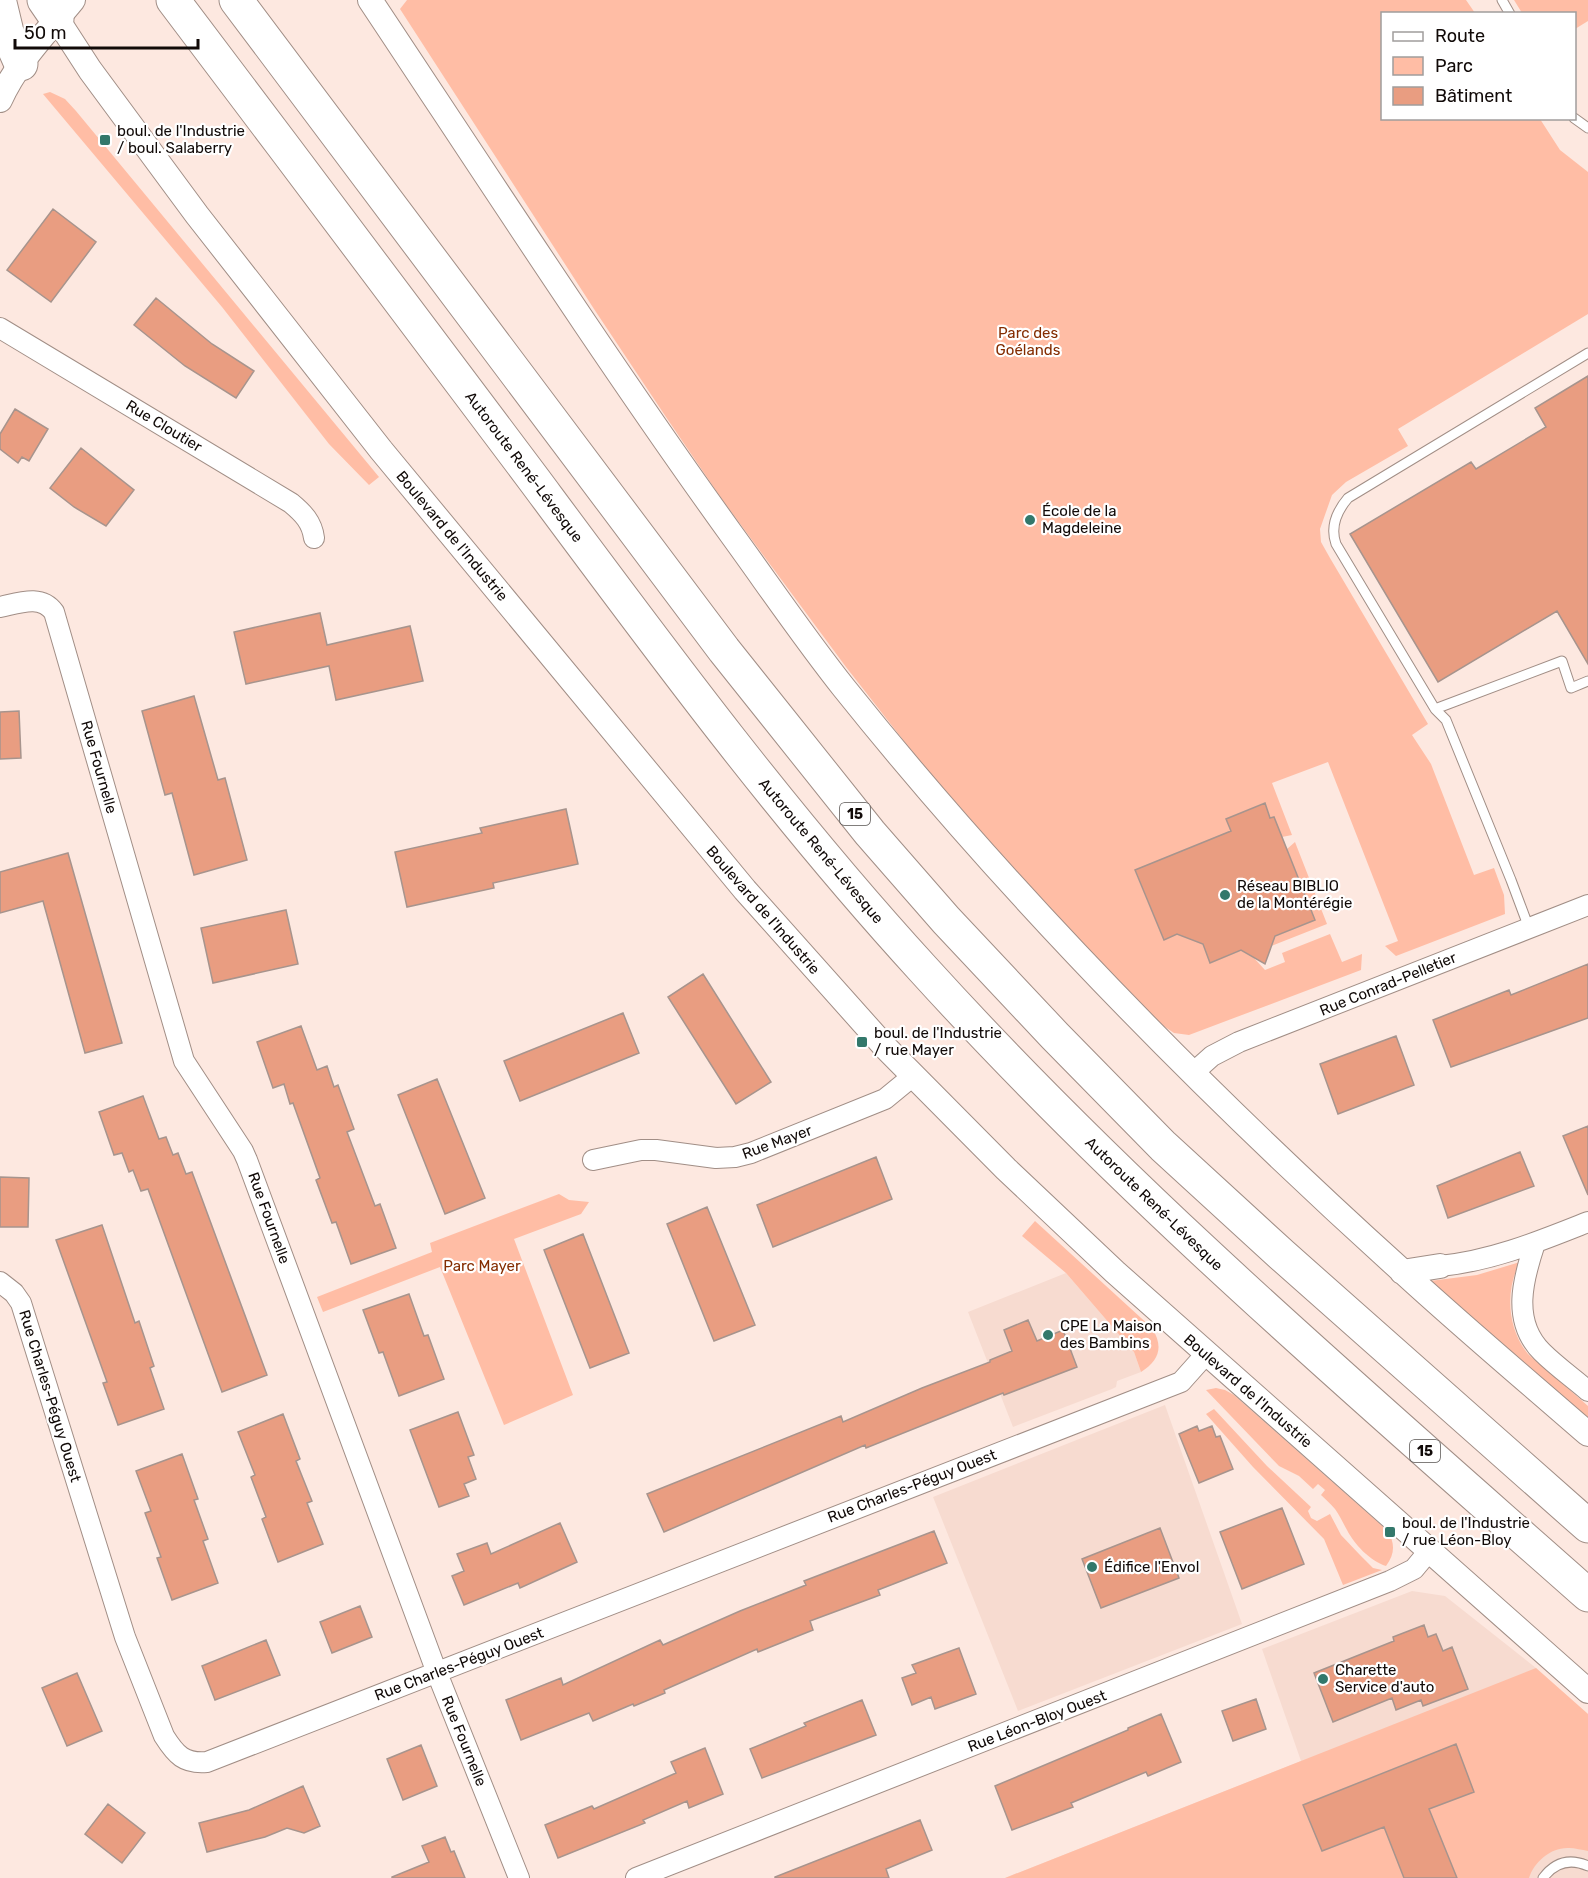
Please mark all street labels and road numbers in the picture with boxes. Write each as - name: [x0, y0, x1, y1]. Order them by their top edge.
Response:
- street label: Autoroute René-Lévesque: [461, 388, 587, 546]
- street label: Rue Cloutier: [123, 396, 206, 456]
- street label: Boulevard de l'Industrie: [392, 467, 512, 605]
- street label: Rue Fournelle: [77, 718, 121, 816]
- street label: Autoroute René-Lévesque: [755, 775, 887, 927]
- road number: 15: [840, 803, 870, 825]
- street label: Boulevard de l'Industrie: [702, 842, 824, 978]
- street label: Rue Conrad-Pelletier: [1317, 948, 1459, 1020]
- street label: Rue Mayer: [740, 1121, 815, 1163]
- street label: Autoroute René-Lévesque: [1081, 1134, 1227, 1274]
- street label: Rue Fournelle: [244, 1170, 294, 1266]
- street label: Rue Charles-Péguy Ouest: [15, 1308, 85, 1484]
- street label: Boulevard de l'Industrie: [1180, 1330, 1316, 1452]
- road number: 15: [1410, 1440, 1440, 1462]
- street label: Rue Charles-Péguy Ouest: [825, 1445, 999, 1527]
- street label: Rue Charles-Péguy Ouest: [372, 1623, 546, 1705]
- street label: Rue Léon-Bloy Ouest: [965, 1686, 1109, 1756]
- street label: Rue Fournelle: [438, 1693, 490, 1789]

